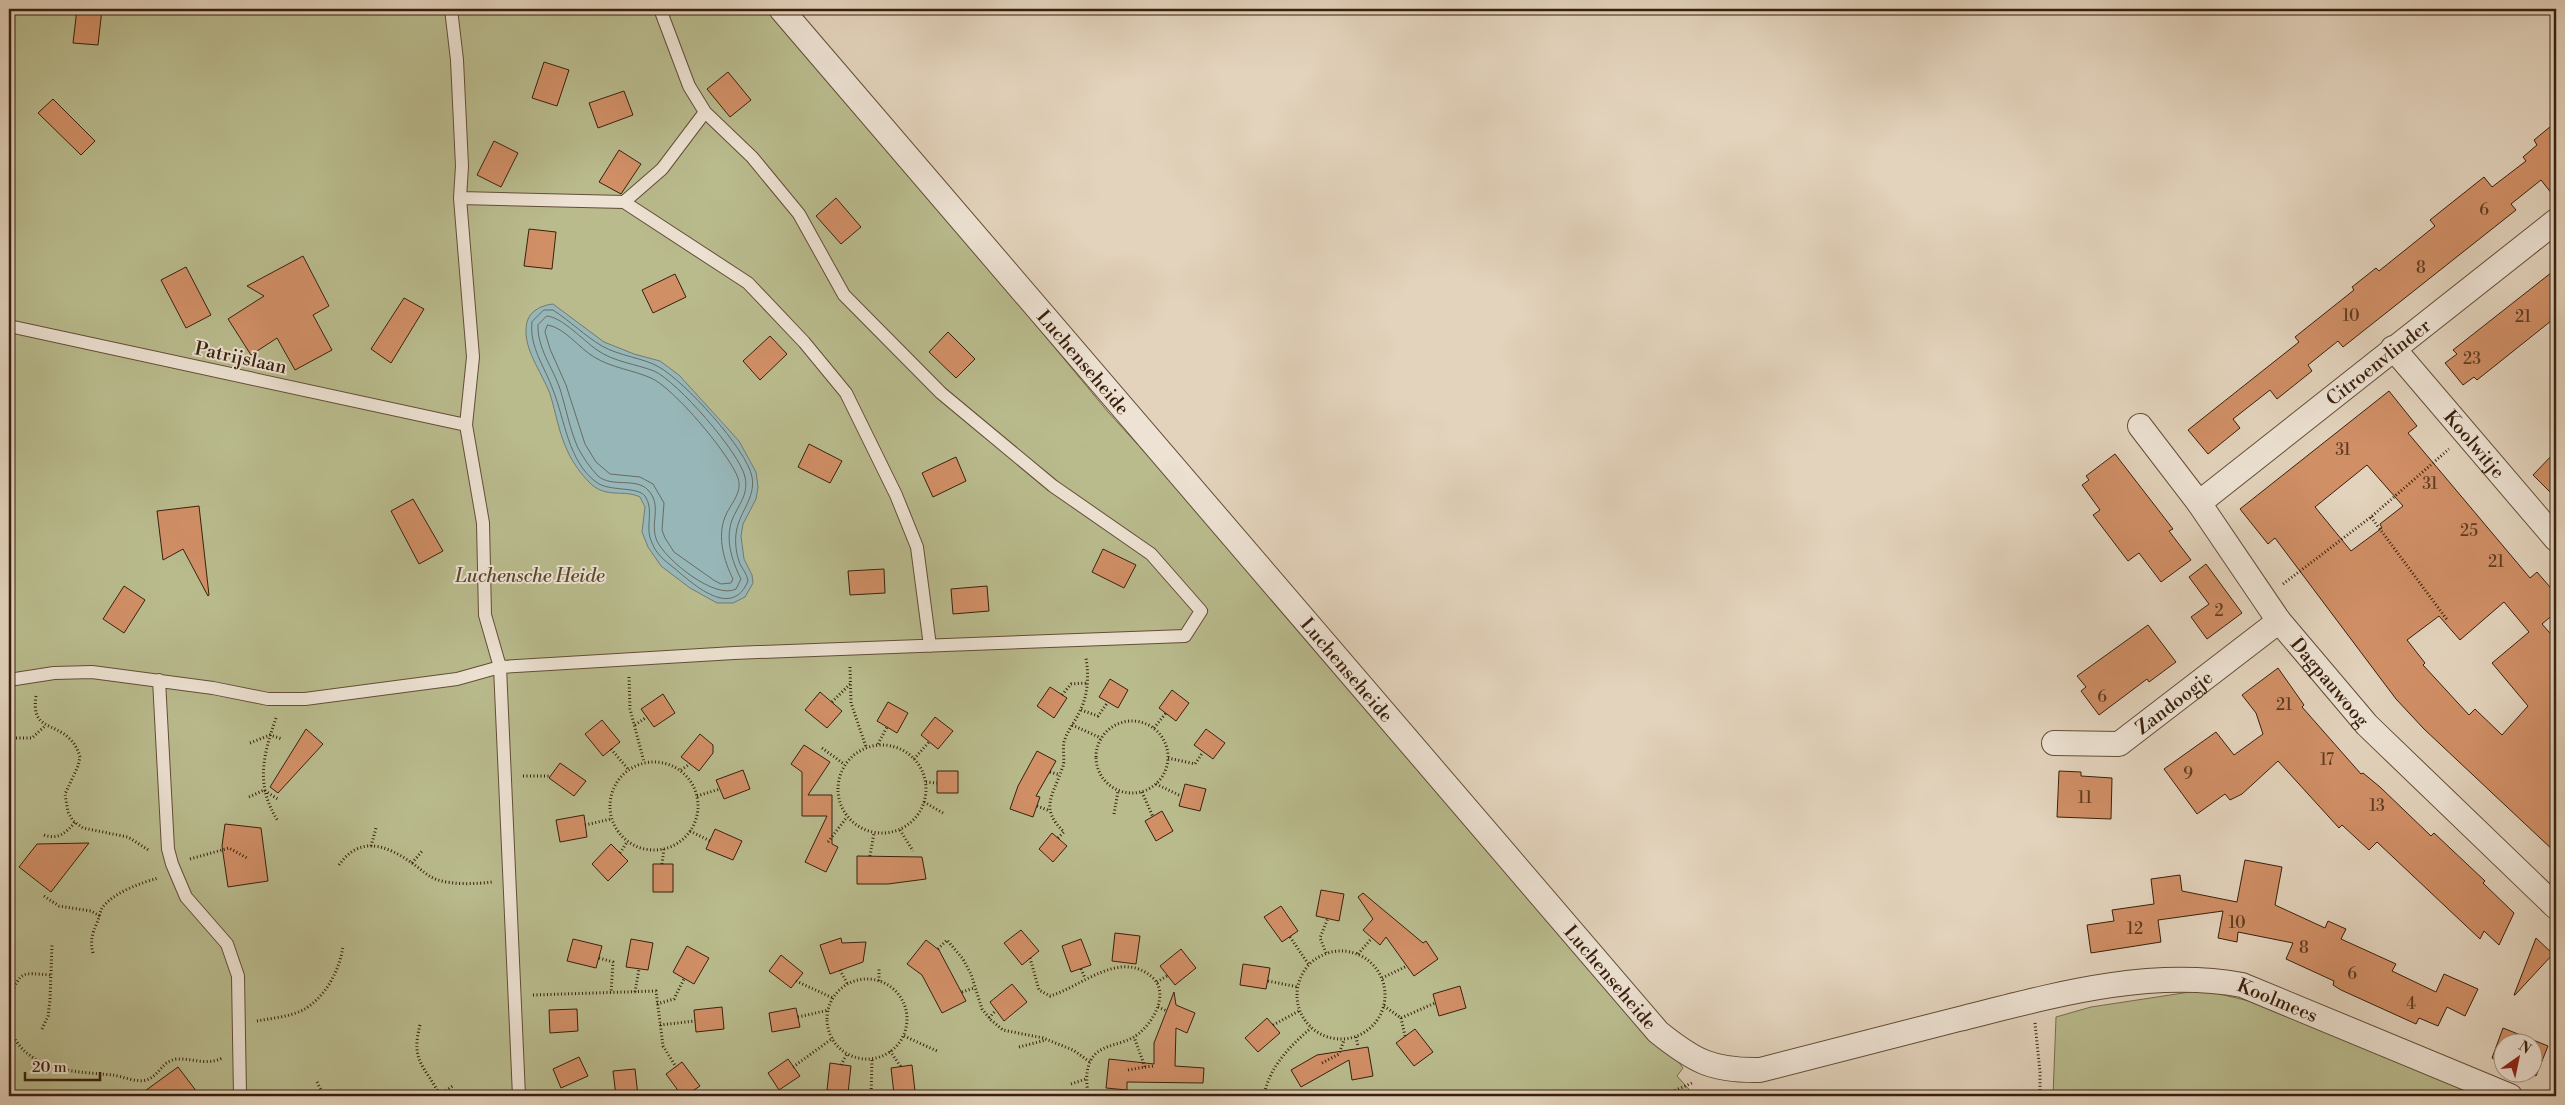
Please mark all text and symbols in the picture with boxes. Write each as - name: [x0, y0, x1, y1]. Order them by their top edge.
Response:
- house number: 6: [2479, 200, 2489, 220]
- house number: 8: [2416, 258, 2426, 278]
- street label: Luchenseheide: [1031, 305, 1135, 420]
- house number: 10: [2343, 306, 2360, 326]
- house number: 21: [2515, 307, 2531, 327]
- street label: Citroenvlinder: [2321, 314, 2436, 411]
- street label: Patrijslaan: [193, 337, 289, 379]
- house number: 23: [2463, 349, 2481, 369]
- street label: Koolwitje: [2438, 405, 2510, 484]
- house number: 31: [2335, 440, 2351, 460]
- house number: 31: [2422, 474, 2438, 494]
- house number: 25: [2460, 521, 2478, 541]
- house number: 21: [2488, 552, 2504, 572]
- park label: Luchensche Heide: [454, 564, 605, 588]
- house number: 2: [2214, 601, 2224, 621]
- street label: Luchenseheide: [1295, 613, 1398, 728]
- street label: Dagpauwoog: [2285, 633, 2374, 732]
- street label: Zandoogje: [2131, 665, 2218, 740]
- house number: 6: [2097, 687, 2107, 707]
- house number: 21: [2276, 695, 2292, 715]
- house number: 17: [2320, 750, 2334, 770]
- house number: 9: [2183, 764, 2193, 784]
- house number: 11: [2078, 788, 2092, 808]
- house number: 13: [2369, 796, 2385, 816]
- house number: 10: [2229, 913, 2246, 933]
- house number: 12: [2127, 919, 2143, 939]
- street label: Luchenseheide: [1558, 920, 1662, 1035]
- house number: 8: [2299, 938, 2309, 958]
- house number: 6: [2347, 964, 2357, 984]
- street label: Koolmees: [2234, 973, 2321, 1028]
- house number: 4: [2406, 994, 2416, 1014]
- north arrow: [2492, 1032, 2542, 1082]
- text: N: [2515, 1037, 2534, 1059]
- scale bar: [25, 1050, 100, 1082]
- text: 20 m: [32, 1058, 67, 1077]

